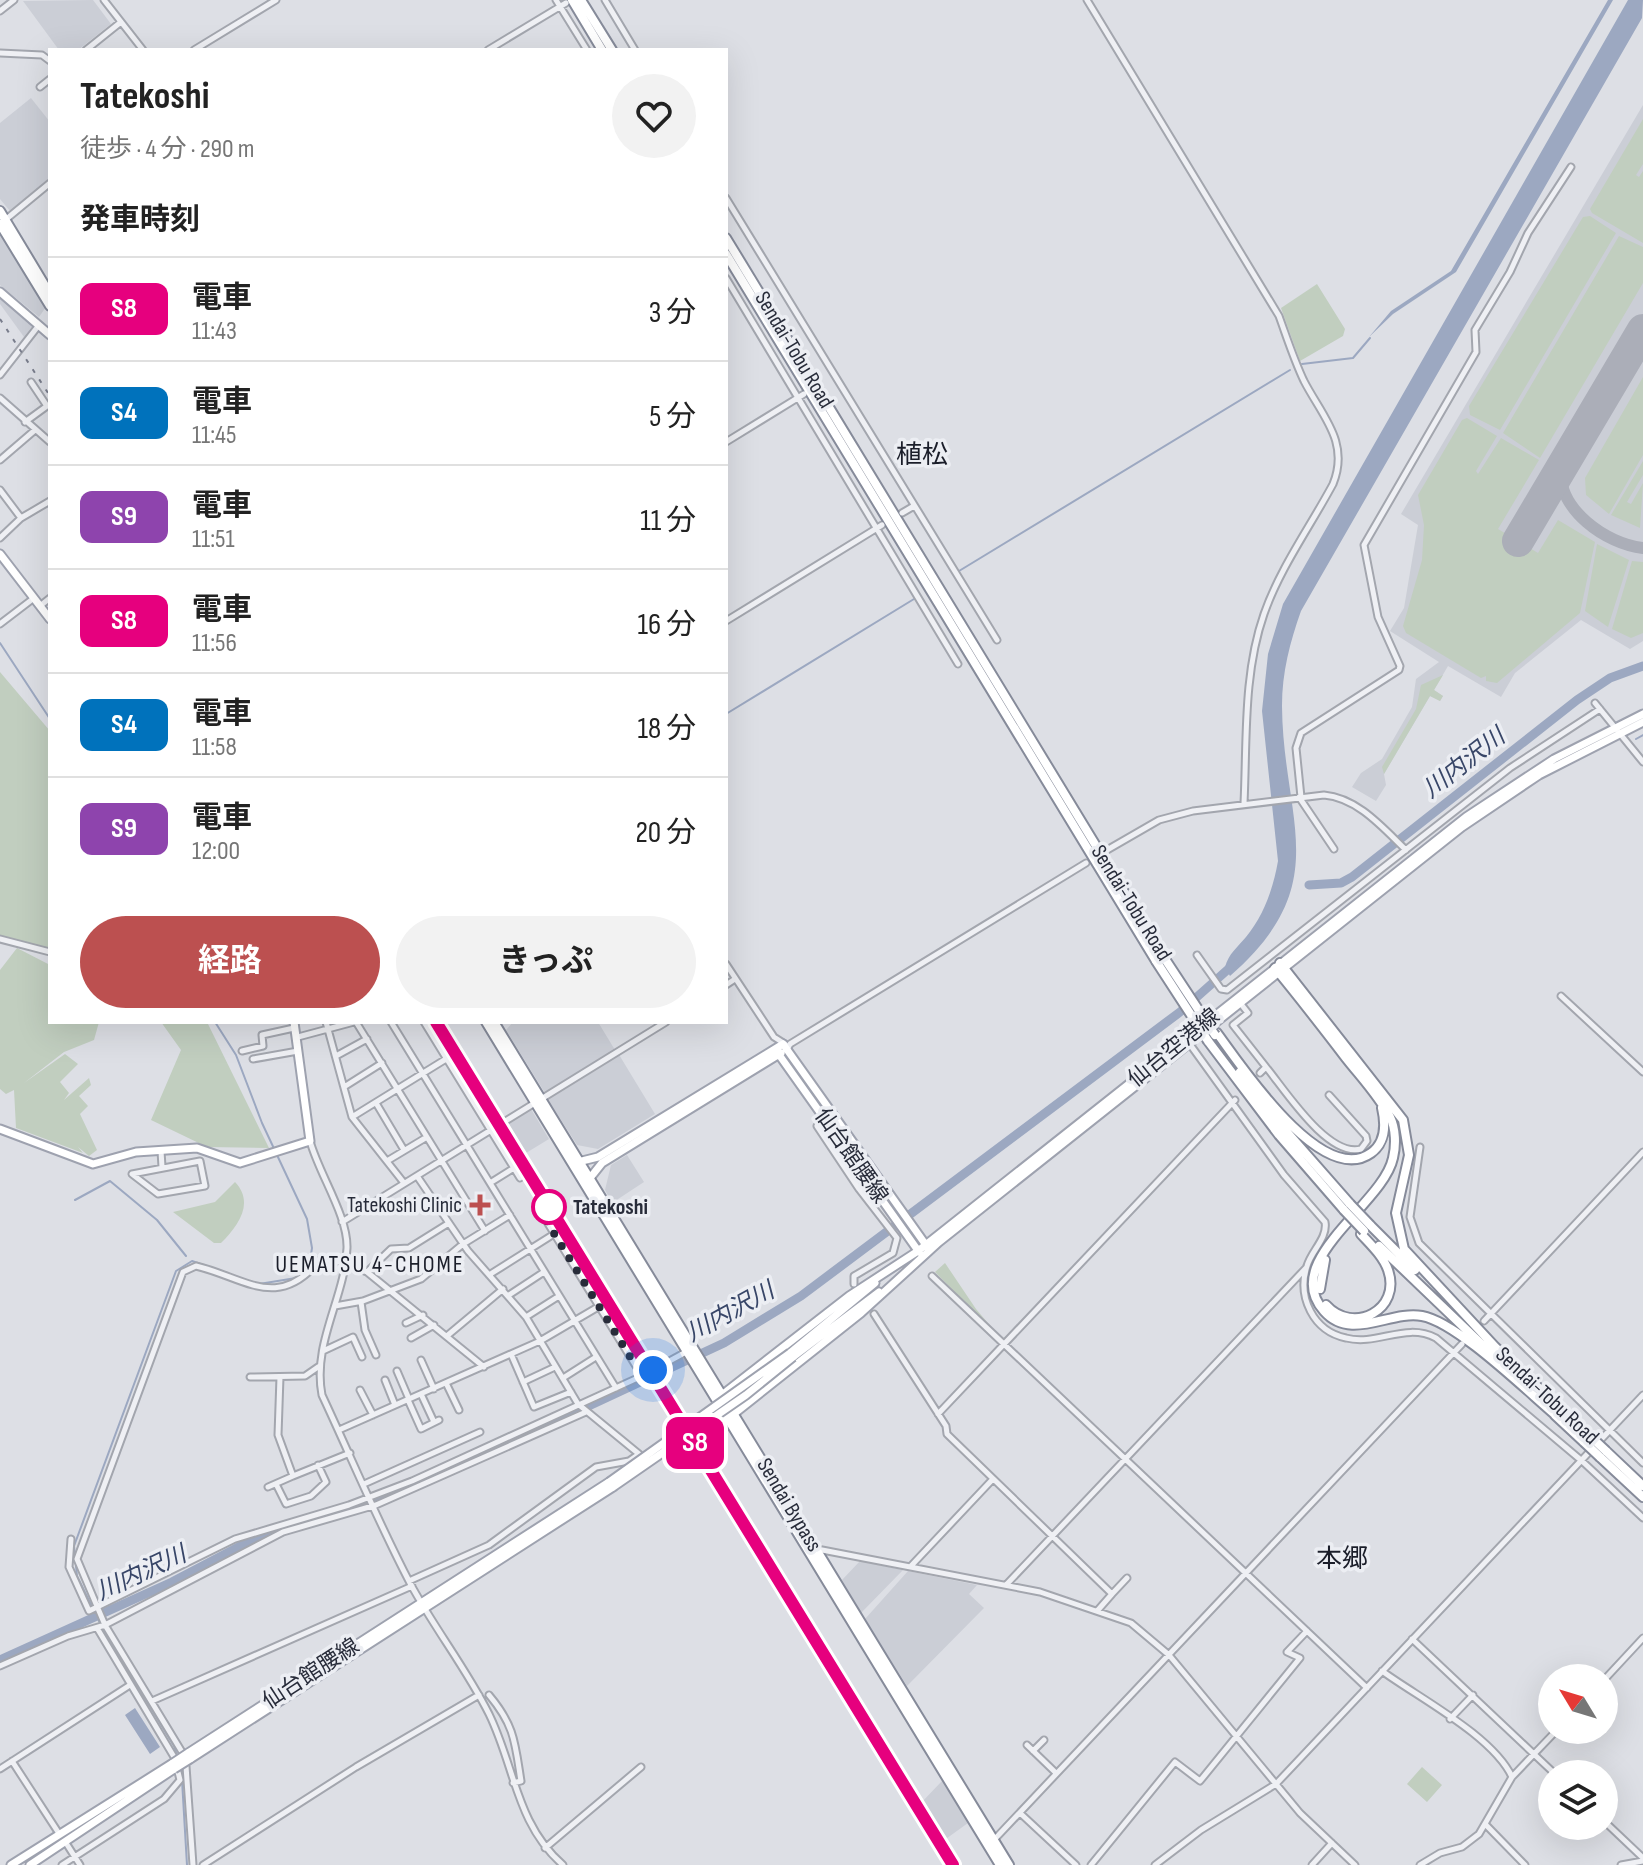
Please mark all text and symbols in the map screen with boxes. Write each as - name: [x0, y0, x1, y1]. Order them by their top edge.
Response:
- text: Tatekoshi: [80, 74, 210, 119]
- button: heart: [612, 74, 696, 158]
- text: 徒歩 · 4 分 · 290 m: [80, 134, 255, 165]
- text: 発車時刻: [80, 202, 200, 238]
- text: 電車: [192, 280, 252, 316]
- street label: Sendai-Tobu Road: [749, 287, 839, 413]
- text: S8: [111, 292, 137, 325]
- text: 3 分: [649, 295, 696, 331]
- text: 11:43: [192, 316, 237, 347]
- text: 電車: [192, 384, 252, 420]
- text: S4: [111, 396, 137, 429]
- text: 5 分: [649, 399, 696, 435]
- text: 11:45: [192, 420, 237, 451]
- district label: 植松: [896, 440, 948, 471]
- text: 電車: [192, 488, 252, 524]
- text: S9: [111, 500, 137, 533]
- text: 11 分: [640, 503, 696, 539]
- text: 11:51: [192, 524, 235, 555]
- text: 電車: [192, 592, 252, 628]
- text: S8: [111, 604, 137, 637]
- text: 16 分: [638, 607, 696, 643]
- text: 11:56: [192, 628, 237, 659]
- text: 電車: [192, 696, 252, 732]
- text: S4: [111, 708, 137, 741]
- text: 18 分: [638, 711, 696, 747]
- water label: 川内沢川: [1417, 720, 1513, 804]
- text: 11:58: [192, 732, 237, 763]
- text: 電車: [192, 800, 252, 836]
- text: S9: [111, 812, 137, 845]
- text: 20 分: [635, 815, 696, 851]
- text: 12:00: [192, 836, 240, 867]
- street label: Sendai-Tobu Road: [1085, 840, 1177, 966]
- button: 経路: [80, 916, 380, 1008]
- button: きっぷ: [396, 916, 696, 1008]
- street label: 仙台空港線: [1123, 1003, 1225, 1093]
- street label: 仙台館腰線: [808, 1103, 894, 1209]
- marker: Tatekoshi: [532, 1190, 566, 1224]
- place label: Tatekoshi Clinic: [347, 1192, 462, 1219]
- marker: Tatekoshi Clinic: [469, 1194, 491, 1216]
- place label: Tatekoshi: [573, 1194, 648, 1221]
- district label: UEMATSU 4-CHOME: [275, 1250, 465, 1279]
- water label: 川内沢川: [681, 1275, 782, 1348]
- street label: Sendai-Tobu Road: [1490, 1341, 1604, 1451]
- your location: [633, 1350, 673, 1390]
- line badge: S8: [659, 1417, 731, 1469]
- text: S8: [682, 1426, 708, 1459]
- street label: Sendai Bypass: [751, 1453, 827, 1557]
- water label: 川内沢川: [91, 1538, 193, 1606]
- district label: 本郷: [1316, 1544, 1368, 1575]
- street label: 仙台館腰線: [258, 1633, 364, 1715]
- north arrow: [1538, 1664, 1618, 1744]
- map controls: [1538, 1664, 1618, 1840]
- button: layers: [1538, 1760, 1618, 1840]

